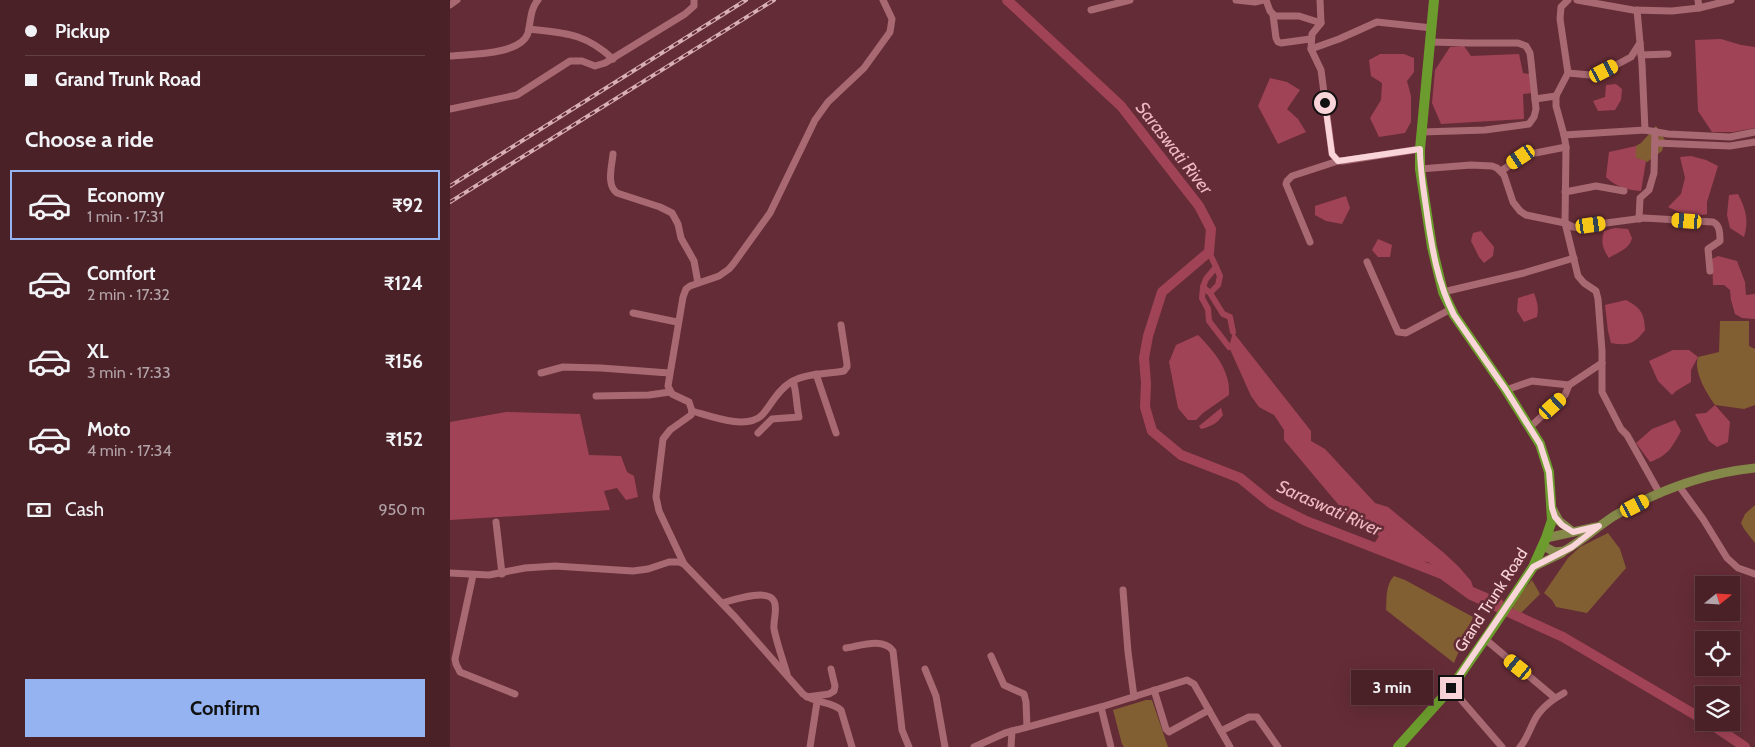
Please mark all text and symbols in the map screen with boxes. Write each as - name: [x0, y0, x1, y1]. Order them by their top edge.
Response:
- text: Pickup: [55, 20, 110, 43]
- car: [1587, 58, 1620, 84]
- text: Grand Trunk Road: [55, 68, 201, 91]
- route start: [1314, 92, 1336, 114]
- water label: Saraswati River: [1131, 97, 1218, 200]
- text: Choose a ride: [25, 126, 154, 153]
- car: [1504, 142, 1537, 172]
- icon: car: [27, 183, 72, 228]
- text: Economy: [87, 184, 165, 207]
- text: ₹92: [392, 194, 423, 217]
- text: 1 min · 17:31: [87, 207, 164, 226]
- car: [1671, 212, 1702, 230]
- car: [1575, 215, 1606, 235]
- icon: car: [27, 261, 72, 306]
- text: Comfort: [87, 262, 156, 285]
- text: ₹124: [384, 272, 423, 295]
- text: 2 min · 17:32: [87, 285, 170, 304]
- icon: car: [27, 339, 72, 384]
- text: XL: [87, 340, 108, 363]
- text: ₹156: [385, 350, 423, 373]
- text: 3 min · 17:33: [87, 363, 171, 382]
- car: [1536, 390, 1569, 422]
- icon: car: [27, 417, 72, 462]
- text: Moto: [87, 418, 131, 441]
- text: ₹152: [385, 428, 423, 451]
- text: 4 min · 17:34: [87, 441, 172, 460]
- water label: Saraswati River: [1274, 475, 1386, 541]
- car: [1618, 493, 1651, 519]
- icon: cash: [25, 496, 53, 524]
- text: Cash: [65, 498, 104, 521]
- text: 950 m: [378, 500, 425, 519]
- street label: Grand Trunk Road: [1450, 545, 1532, 655]
- north arrow: [1695, 576, 1740, 621]
- map controls: [1695, 576, 1740, 731]
- button: locate: [1695, 631, 1740, 676]
- car: [1501, 652, 1534, 682]
- callout: 3 min: [1351, 670, 1434, 706]
- route end: [1440, 677, 1462, 699]
- text: 3 min: [1373, 678, 1411, 697]
- button: Confirm: [25, 679, 425, 737]
- button: layers: [1695, 686, 1740, 731]

